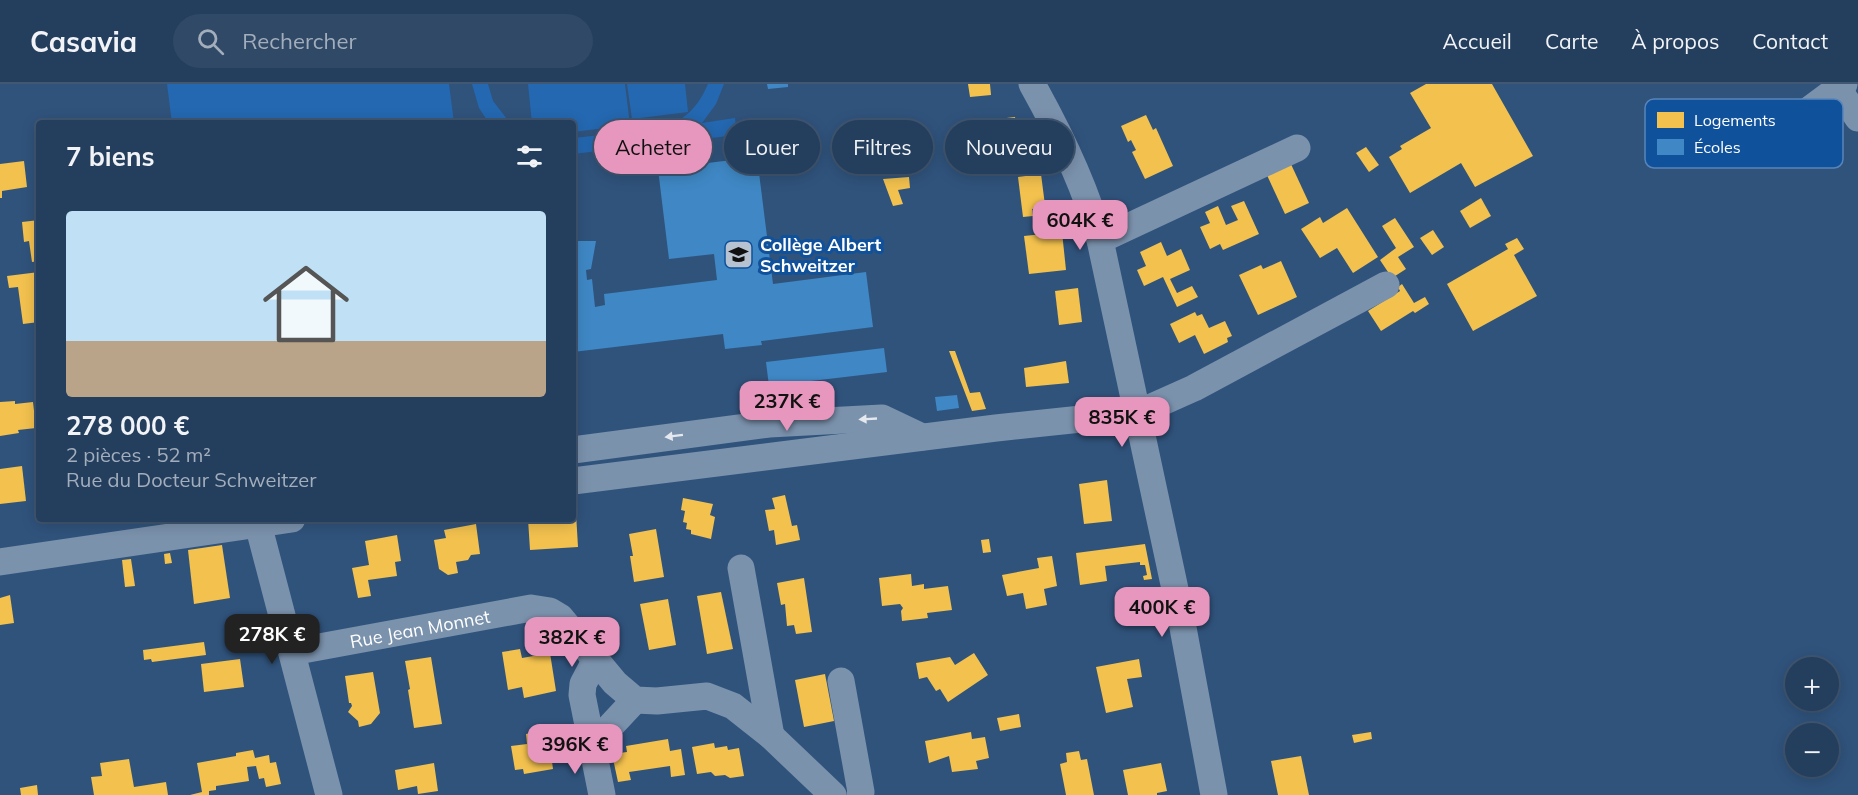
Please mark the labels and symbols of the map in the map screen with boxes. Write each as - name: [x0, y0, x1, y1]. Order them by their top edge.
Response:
- legend: [1645, 99, 1843, 168]
- text: Logements: [1694, 110, 1776, 130]
- text: Écoles: [1694, 137, 1741, 157]
- pin: 604K €: [1031, 200, 1129, 251]
- place label: Collège Albert Schweitzer: [760, 233, 881, 277]
- school or university icon: Collège Albert Schweitzer: [723, 238, 755, 270]
- pin: 237K €: [738, 381, 836, 432]
- pin: 835K €: [1073, 397, 1171, 448]
- one-way arrow: [859, 414, 878, 423]
- one-way arrow: [665, 432, 684, 441]
- pin: 400K €: [1113, 587, 1211, 638]
- street label: Rue Jean Monnet: [348, 604, 492, 653]
- pin: 278K €: [223, 614, 321, 665]
- pin: 382K €: [523, 617, 621, 668]
- pin: 396K €: [526, 724, 624, 775]

